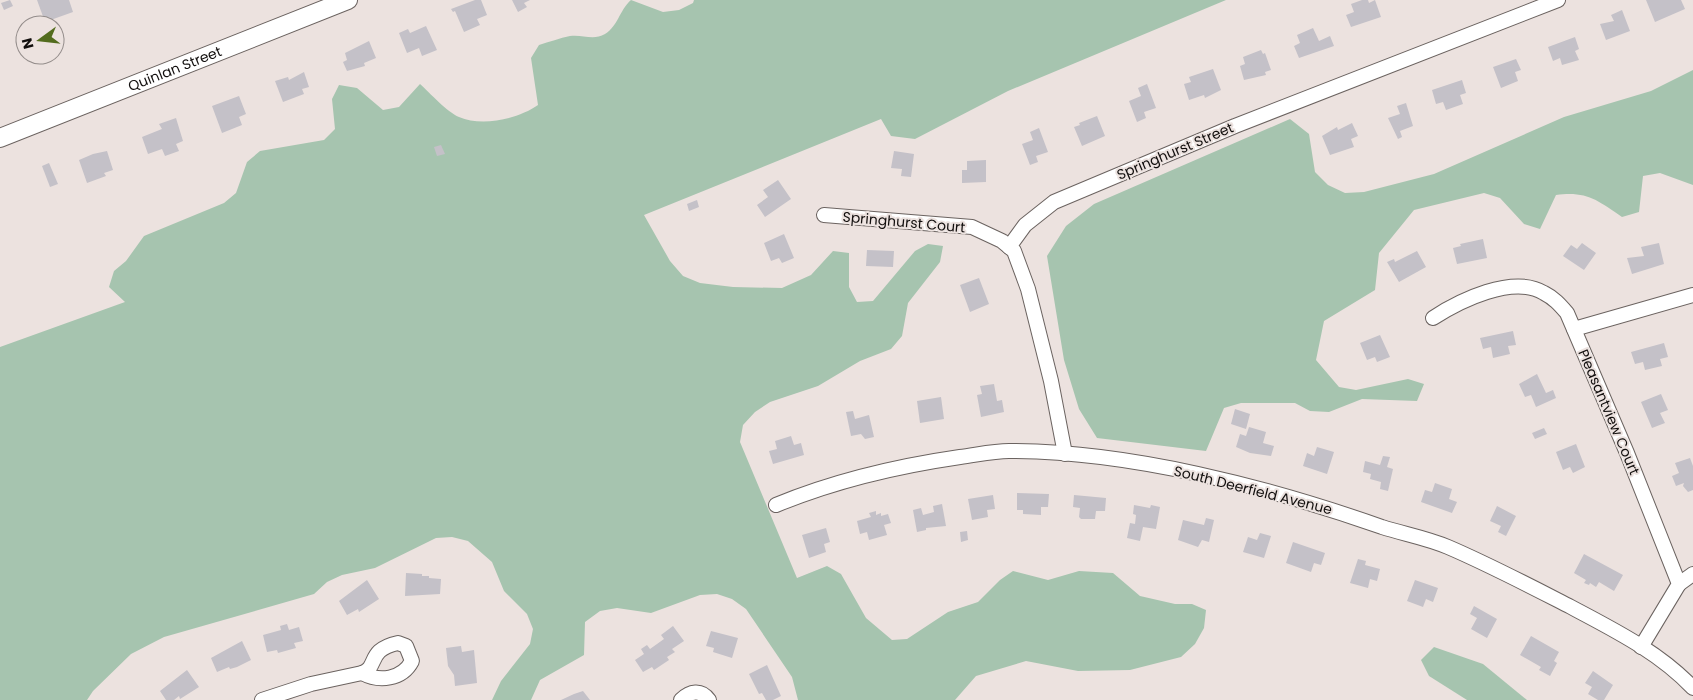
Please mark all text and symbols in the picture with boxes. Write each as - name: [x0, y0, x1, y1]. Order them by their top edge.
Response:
- north arrow: [15, 15, 65, 65]
- text: N: [16, 36, 38, 51]
- street label: Quinlan Street: [125, 41, 225, 96]
- street label: Springhurst Street: [1114, 117, 1236, 185]
- street label: Springhurst Court: [842, 207, 966, 237]
- street label: Pleasantview Court: [1573, 346, 1645, 478]
- street label: South Deerfield Avenue: [1172, 461, 1334, 519]

